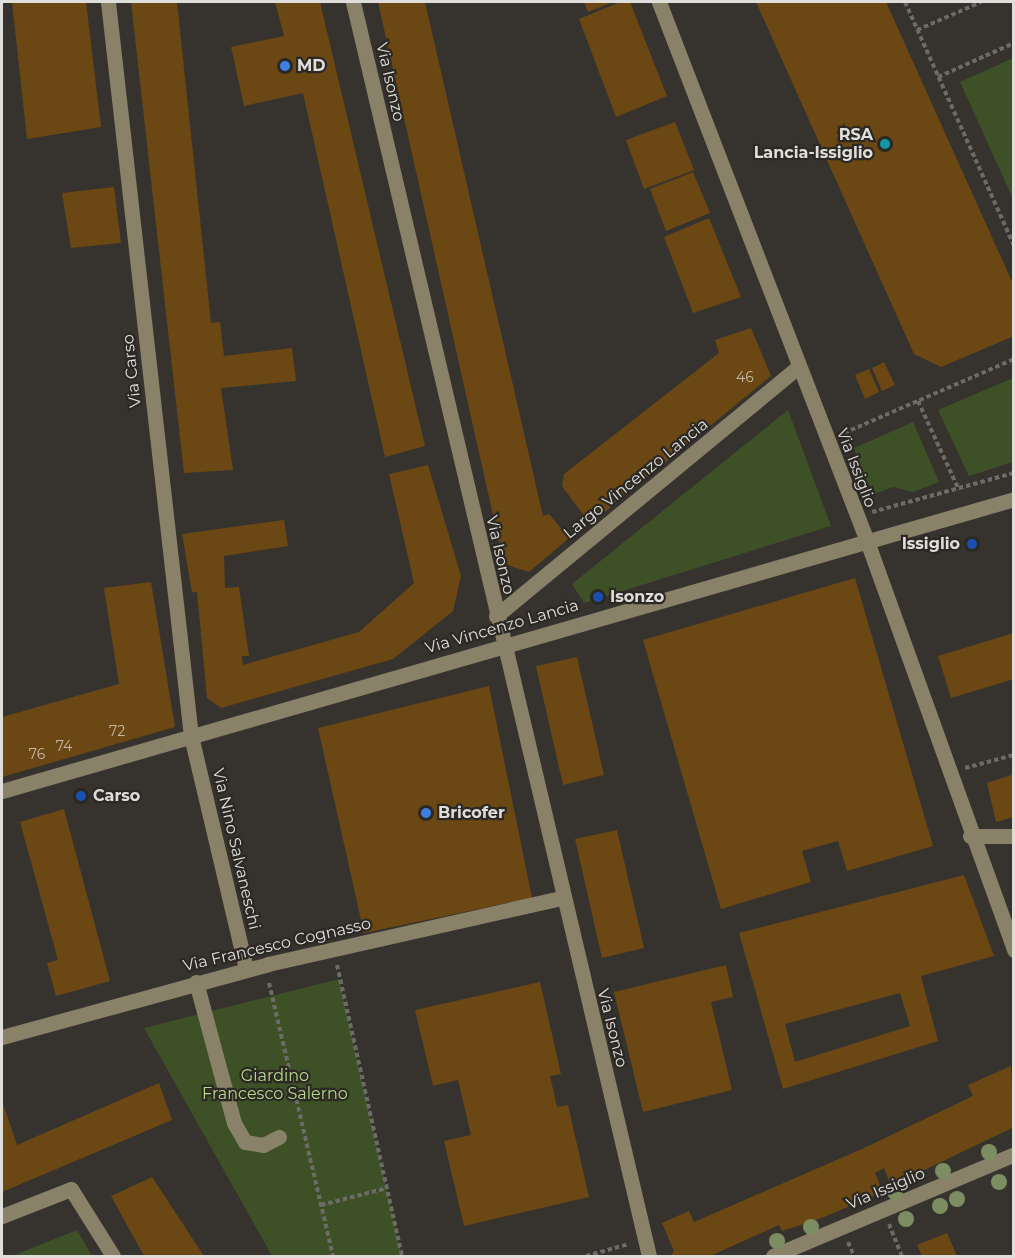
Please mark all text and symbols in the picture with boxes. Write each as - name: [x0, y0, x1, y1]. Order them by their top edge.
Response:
- street label: Via Isonzo: [372, 41, 408, 123]
- place label: MD: [297, 56, 325, 76]
- marker: MD: [278, 59, 292, 73]
- place label: RSA Lancia-Issiglio: [754, 125, 873, 163]
- marker: RSA Lancia-Issiglio: [878, 137, 892, 151]
- street label: Via Carso: [119, 333, 145, 409]
- house number: 46: [736, 369, 754, 385]
- street label: Largo Vincenzo Lancia: [560, 415, 712, 543]
- street label: Via Issiglio: [832, 426, 880, 510]
- street label: Via Isonzo: [482, 514, 518, 596]
- place label: Issiglio: [902, 534, 960, 554]
- marker: Issiglio: [965, 537, 979, 551]
- place label: Isonzo: [610, 587, 664, 607]
- marker: Isonzo: [591, 590, 605, 604]
- street label: Via Vincenzo Lancia: [423, 596, 581, 658]
- house number: 72: [109, 723, 125, 739]
- house number: 74: [56, 738, 72, 754]
- house number: 76: [29, 746, 45, 762]
- street label: Via Nino Salvaneschi: [208, 767, 264, 931]
- place label: Carso: [93, 786, 140, 806]
- marker: Carso: [74, 789, 88, 803]
- place label: Bricofer: [438, 803, 505, 823]
- marker: Bricofer: [419, 806, 433, 820]
- street label: Via Francesco Cognasso: [181, 914, 373, 976]
- street label: Via Isonzo: [593, 987, 631, 1069]
- park label: Giardino Francesco Salerno: [202, 1066, 348, 1104]
- street label: Via Issiglio: [844, 1164, 928, 1214]

